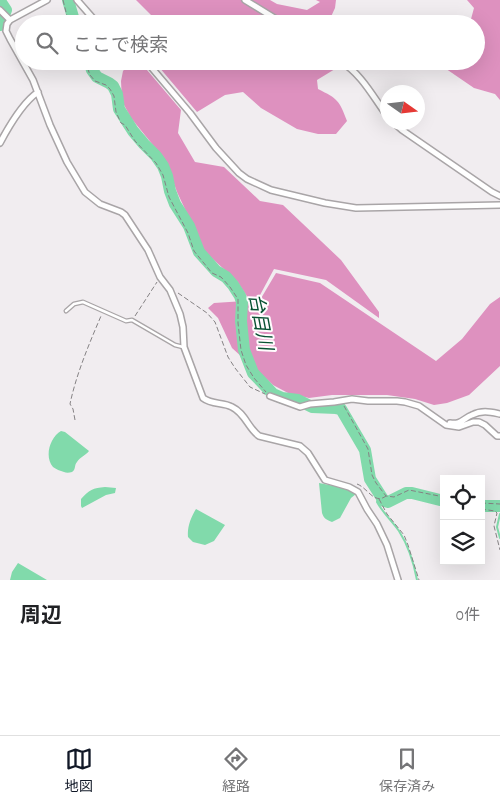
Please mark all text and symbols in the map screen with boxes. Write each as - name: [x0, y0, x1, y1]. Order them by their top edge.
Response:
- search box: [15, 15, 485, 70]
- icon: search: [33, 29, 61, 57]
- text: ここで検索: [73, 36, 168, 55]
- north arrow: [380, 85, 425, 130]
- water label: 台目川: [245, 292, 277, 354]
- map controls: [440, 475, 485, 565]
- button: locate: [440, 475, 485, 520]
- button: layers: [440, 520, 485, 565]
- text: 周辺: [20, 605, 62, 626]
- text: 0件: [456, 607, 480, 623]
- tab: 地図: [65, 745, 93, 796]
- tab: 経路: [222, 745, 250, 796]
- tab: 保存済み: [379, 745, 435, 796]

